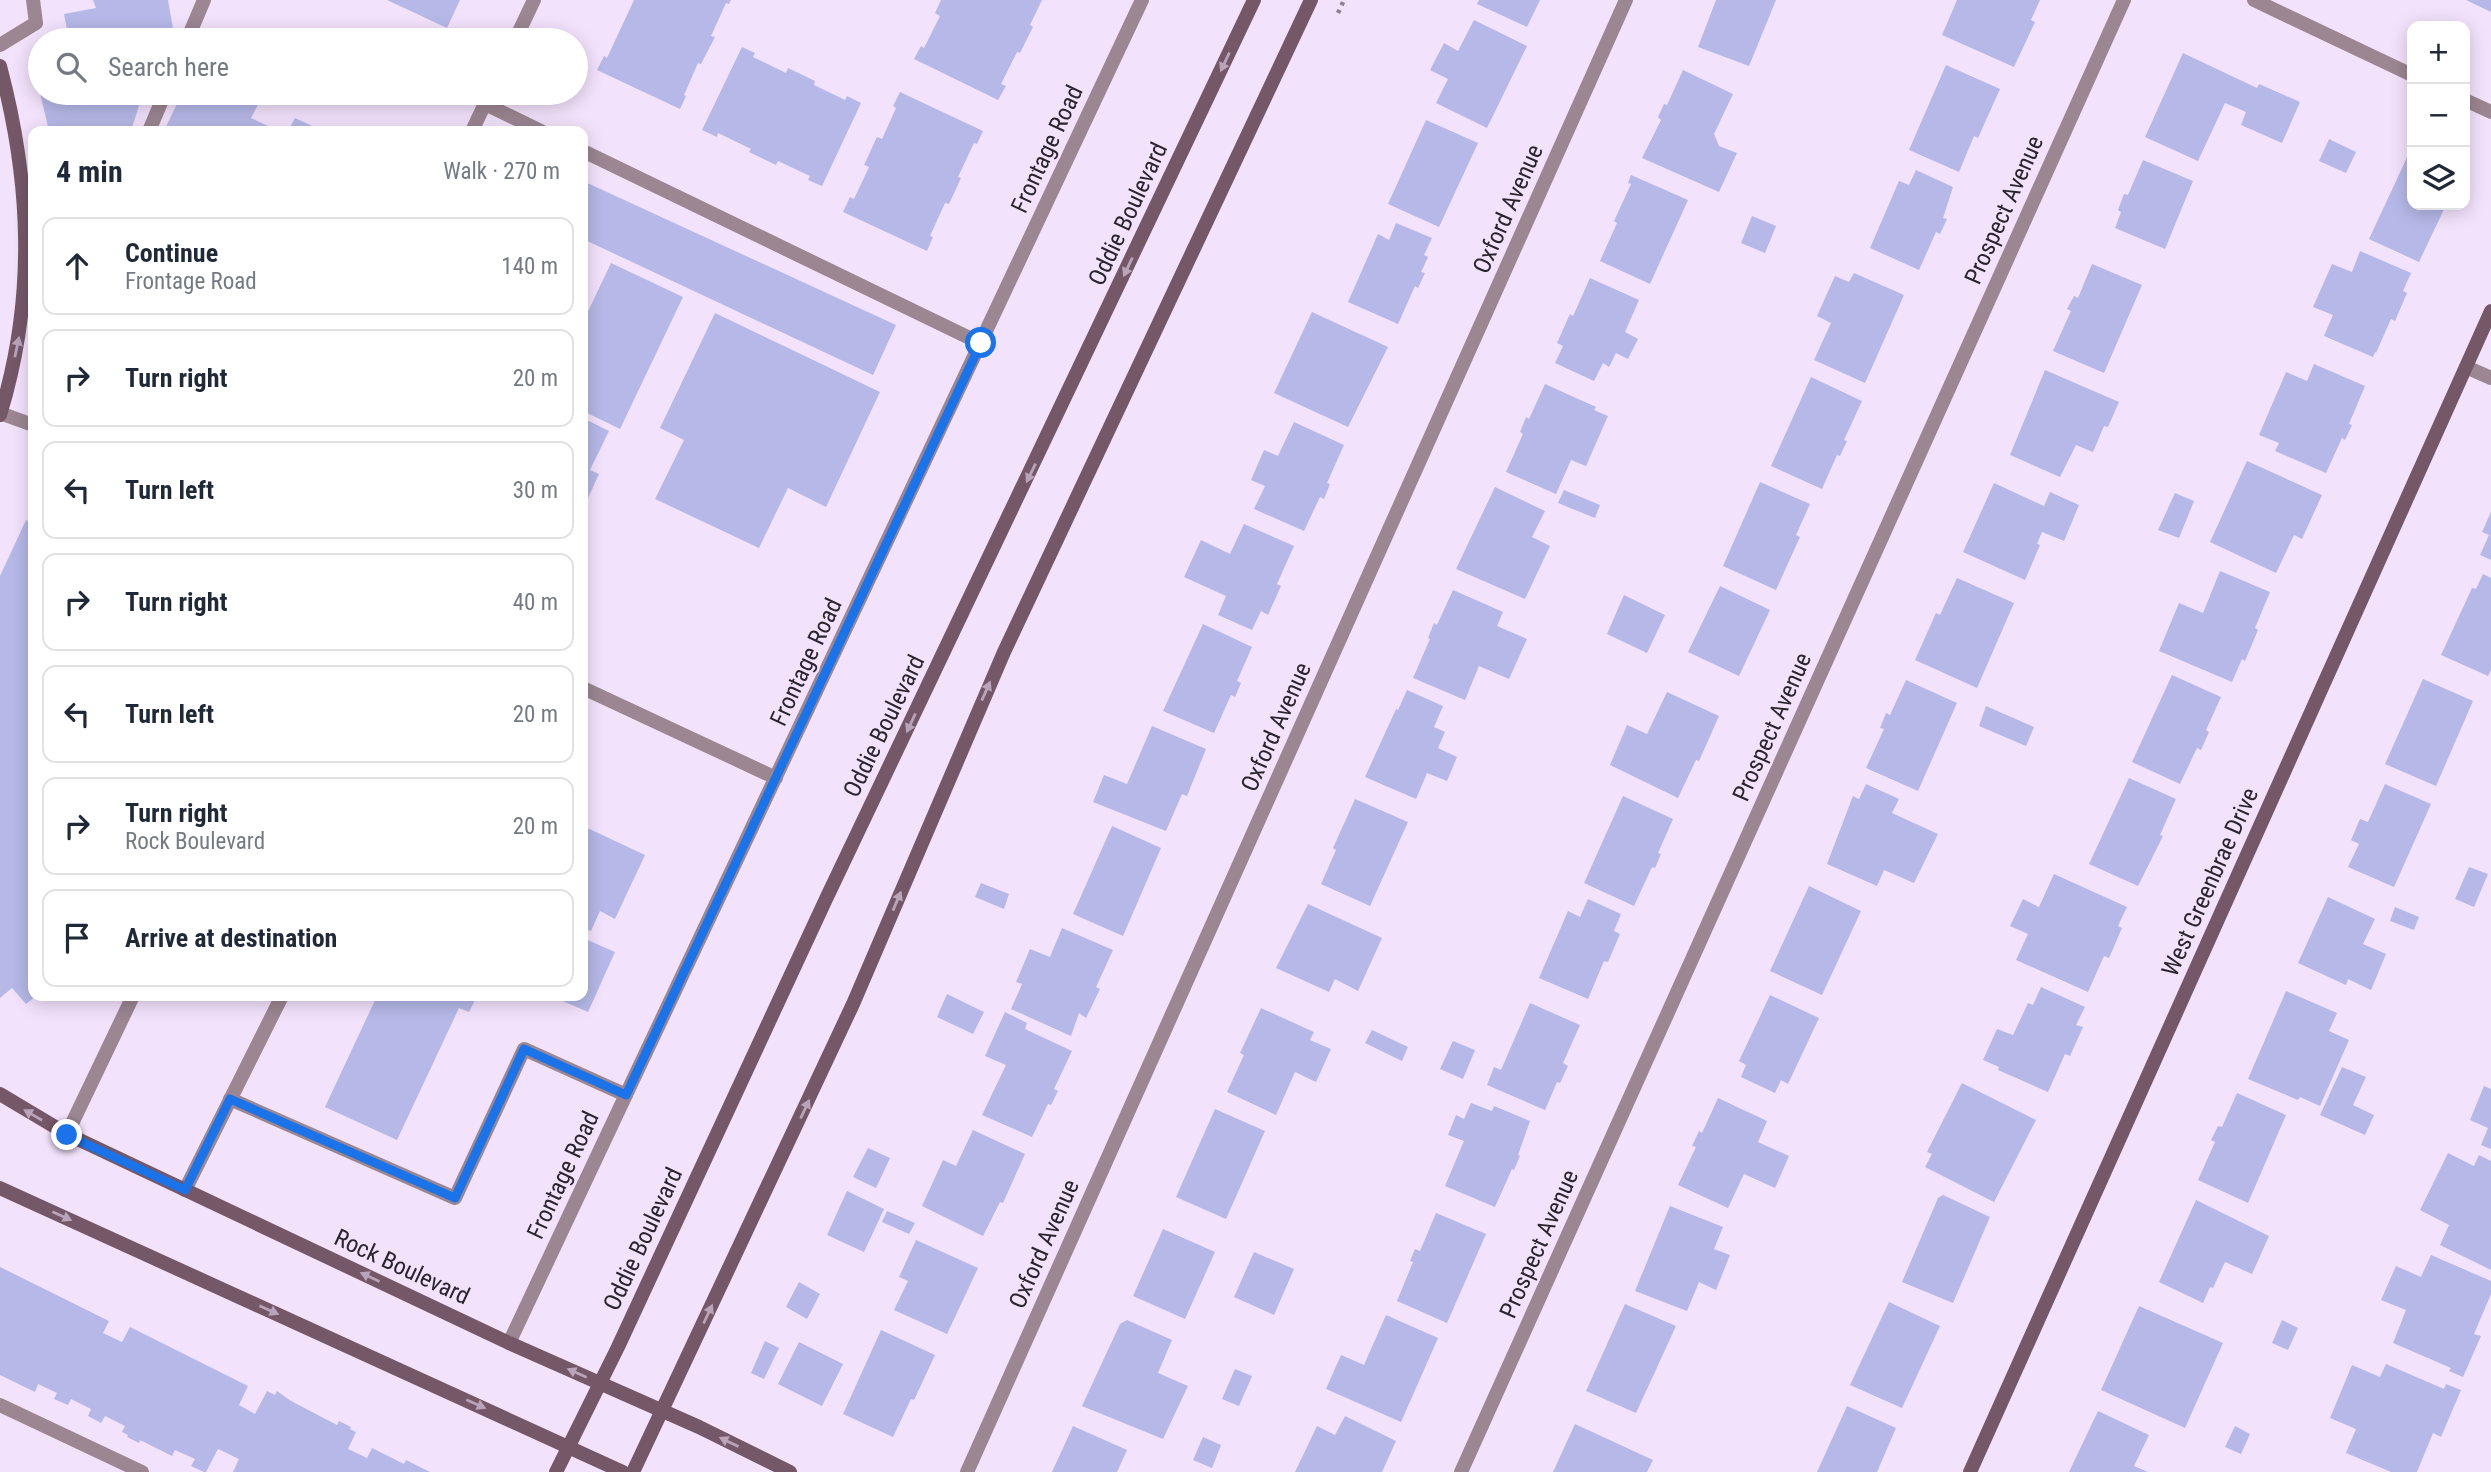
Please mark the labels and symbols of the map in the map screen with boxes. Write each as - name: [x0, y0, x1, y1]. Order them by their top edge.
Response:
- one-way arrow: [1219, 52, 1231, 72]
- street label: Frontage Road: [1005, 81, 1089, 217]
- street label: Prospect Avenue: [1959, 132, 2049, 288]
- street label: Oddie Boulevard: [1083, 138, 1173, 290]
- street label: Oxford Avenue: [1467, 140, 1549, 278]
- one-way arrow: [1122, 257, 1133, 278]
- route start: [965, 327, 996, 358]
- one-way arrow: [12, 336, 23, 358]
- one-way arrow: [1025, 463, 1036, 483]
- street label: Frontage Road: [764, 594, 848, 730]
- street label: Prospect Avenue: [1727, 649, 1817, 805]
- street label: Oddie Boulevard: [838, 650, 930, 802]
- street label: Oxford Avenue: [1235, 658, 1317, 796]
- one-way arrow: [980, 681, 992, 701]
- one-way arrow: [906, 713, 917, 733]
- street label: West Greenbrae Drive: [2156, 784, 2264, 980]
- one-way arrow: [892, 890, 903, 911]
- one-way arrow: [799, 1099, 811, 1119]
- street label: Frontage Road: [521, 1107, 605, 1243]
- one-way arrow: [23, 1109, 43, 1121]
- route end: [51, 1119, 82, 1150]
- street label: Oddie Boulevard: [598, 1163, 688, 1315]
- street label: Prospect Avenue: [1494, 1166, 1584, 1322]
- street label: Oxford Avenue: [1003, 1175, 1085, 1313]
- one-way arrow: [52, 1211, 72, 1222]
- street label: Rock Boulevard: [330, 1223, 474, 1311]
- one-way arrow: [360, 1272, 380, 1283]
- one-way arrow: [259, 1304, 279, 1316]
- one-way arrow: [703, 1304, 714, 1325]
- one-way arrow: [566, 1367, 587, 1378]
- one-way arrow: [466, 1399, 487, 1410]
- one-way arrow: [719, 1436, 739, 1447]

